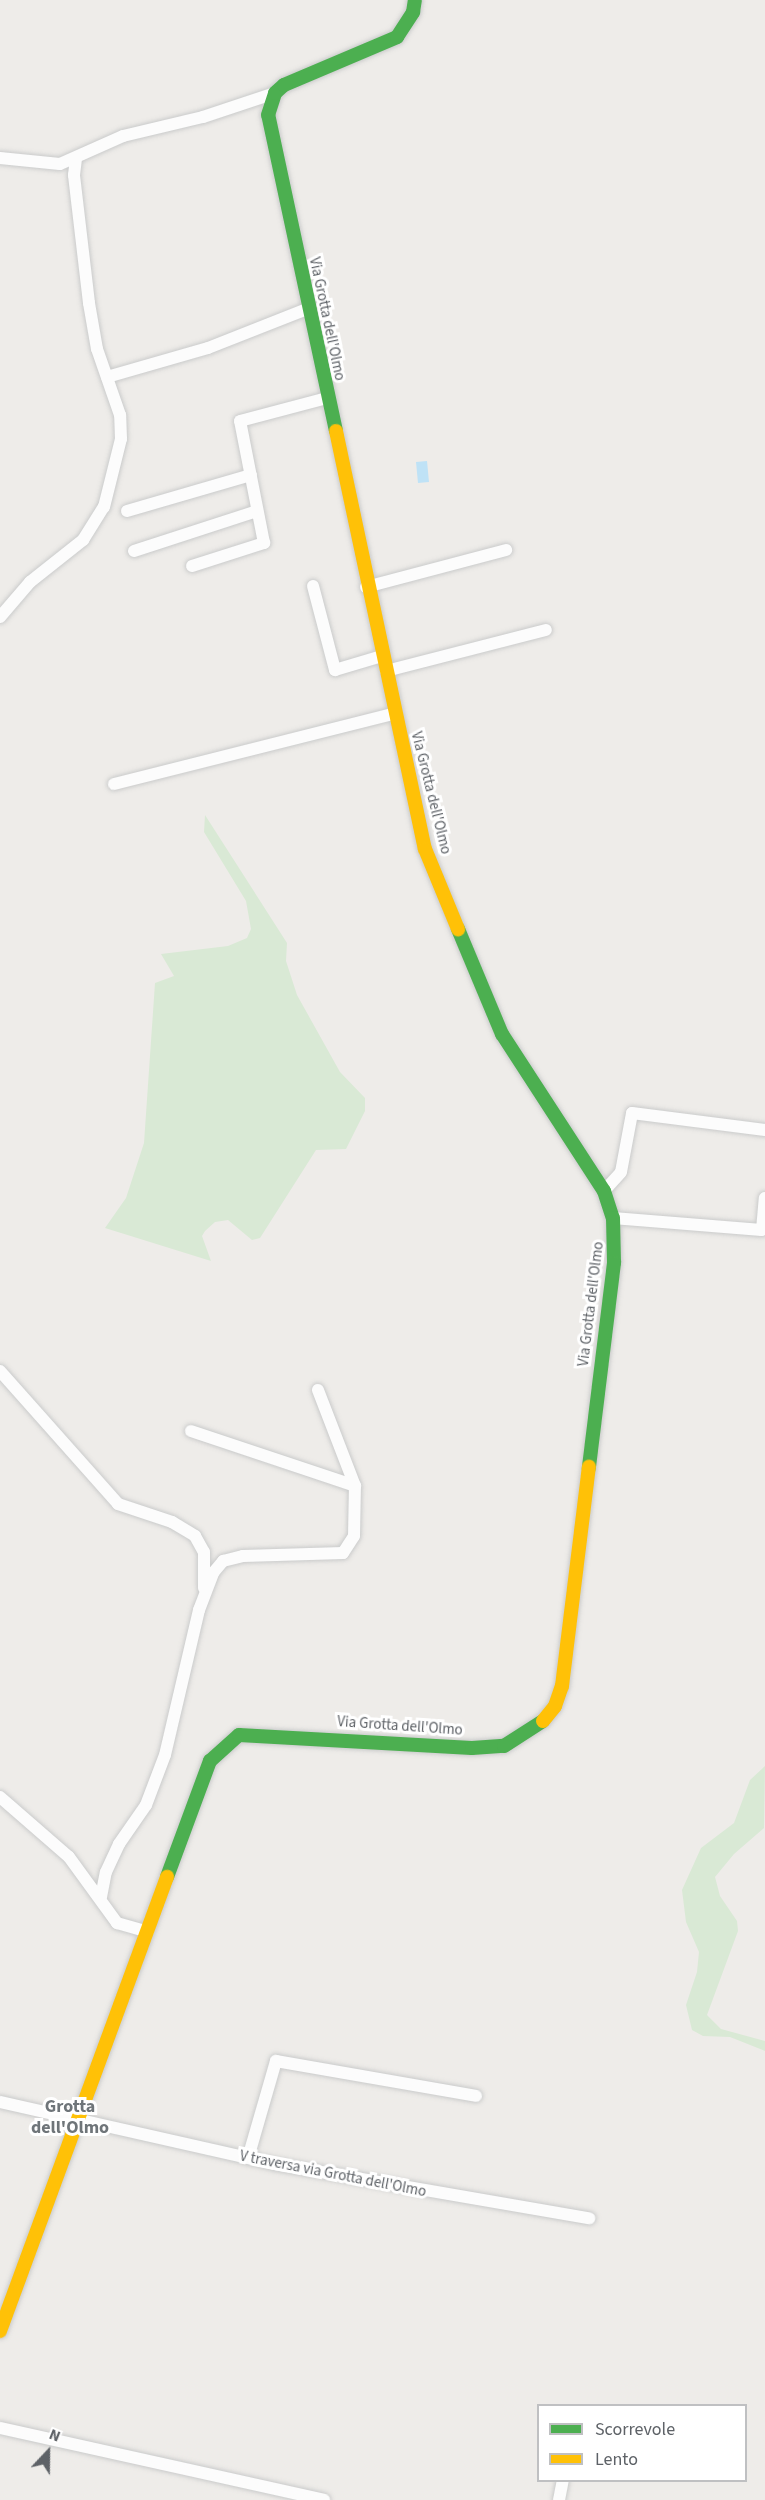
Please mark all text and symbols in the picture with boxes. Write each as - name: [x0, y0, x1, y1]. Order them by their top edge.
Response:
- street label: Via Grotta dell'Olmo: [305, 256, 349, 382]
- street label: Via Grotta dell'Olmo: [407, 730, 455, 856]
- street label: Via Grotta dell'Olmo: [574, 1241, 608, 1367]
- street label: Via Grotta dell'Olmo: [337, 1713, 463, 1739]
- district label: Grotta dell'Olmo: [31, 2097, 109, 2140]
- street label: V traversa via Grotta dell'Olmo: [238, 2147, 428, 2201]
- legend: [537, 2404, 747, 2482]
- text: Scorrevole: [595, 2417, 675, 2442]
- north arrow: [18, 2422, 78, 2482]
- text: N: [46, 2423, 64, 2447]
- text: Lento: [595, 2447, 638, 2472]

